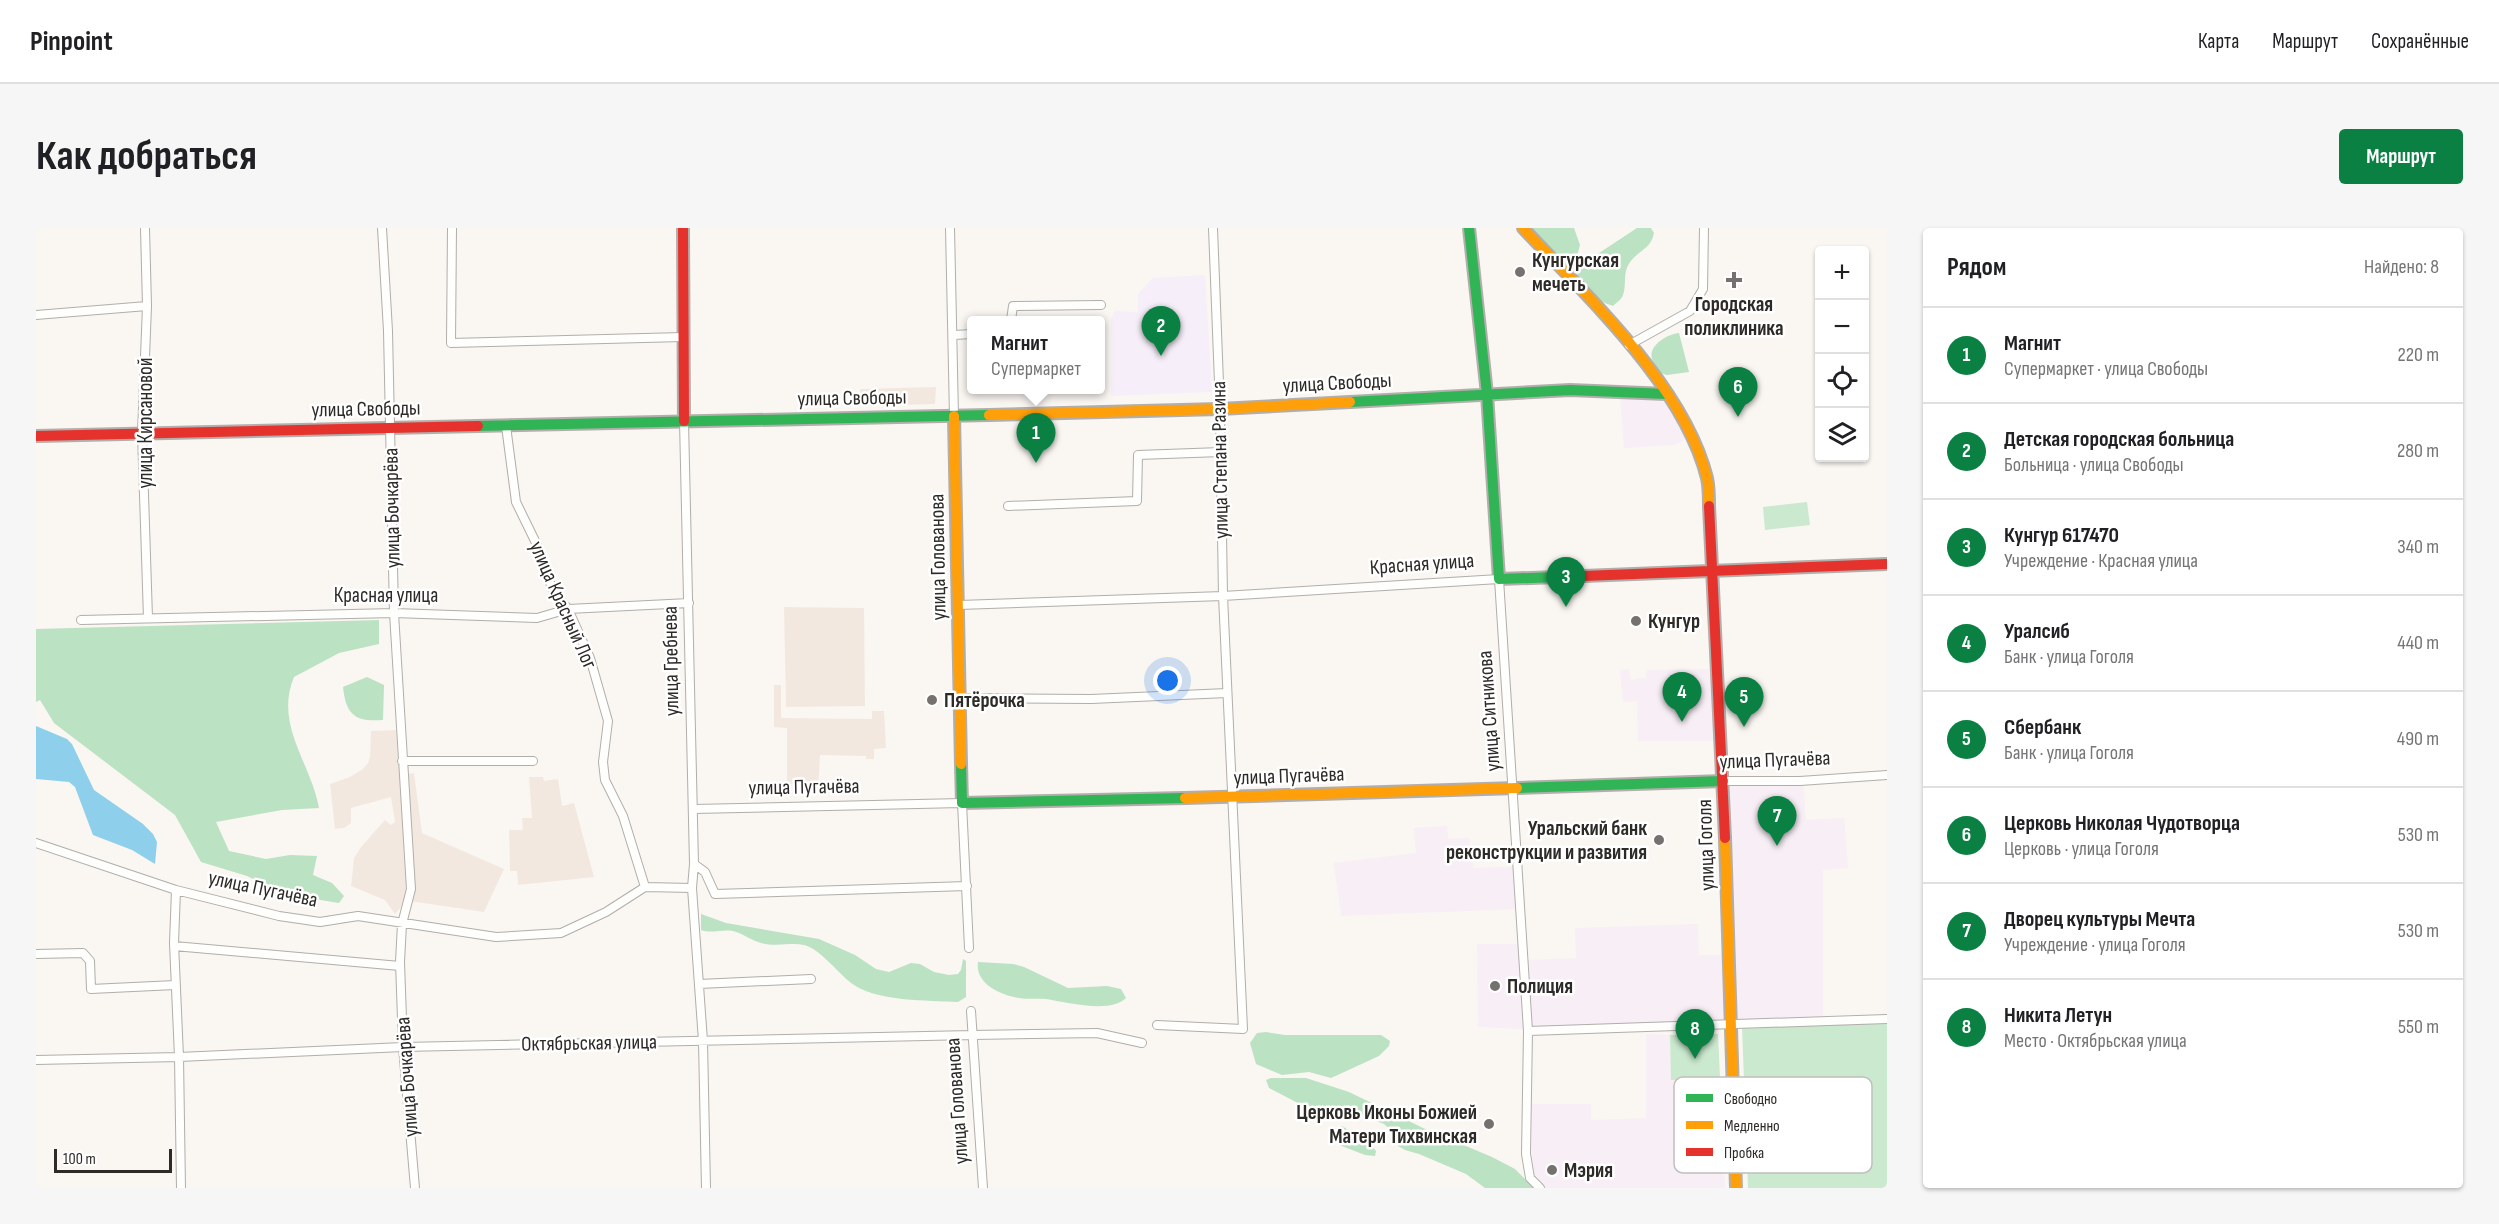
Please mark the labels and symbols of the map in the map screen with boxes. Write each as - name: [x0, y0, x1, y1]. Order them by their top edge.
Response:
- place label: Кунгурская мечеть: [1532, 248, 1619, 297]
- marker: Кунгурская мечеть: [1513, 265, 1527, 279]
- marker: Городская поликлиника: [1725, 271, 1743, 289]
- place label: Городская поликлиника: [1684, 292, 1784, 341]
- pin: 2: [1142, 306, 1180, 356]
- street label: улица Кирсановой: [133, 357, 158, 489]
- street label: улица Свободы: [1282, 368, 1392, 398]
- pin: 6: [1718, 368, 1758, 417]
- street label: улица Степана Разина: [1206, 381, 1234, 539]
- street label: улица Свободы: [797, 385, 907, 411]
- street label: улица Свободы: [311, 396, 421, 422]
- pin: 1: [1016, 414, 1056, 463]
- street label: улица Бочкарёва: [378, 448, 406, 568]
- street label: улица Голованова: [924, 493, 952, 621]
- street label: улица Красный Лог: [524, 537, 602, 673]
- street label: Красная улица: [1369, 548, 1475, 580]
- pin: 3: [1546, 558, 1586, 607]
- street label: Красная улица: [334, 583, 438, 608]
- street label: улица Гребнева: [658, 606, 684, 716]
- place label: Кунгур: [1648, 609, 1700, 634]
- marker: Кунгур: [1629, 614, 1643, 628]
- street label: улица Ситникова: [1472, 650, 1506, 772]
- your location: [1153, 666, 1182, 695]
- pin: 4: [1662, 672, 1702, 722]
- pin: 5: [1724, 678, 1764, 727]
- place label: Пятёрочка: [944, 688, 1025, 713]
- marker: Пятёрочка: [925, 693, 939, 707]
- street label: улица Пугачёва: [1719, 746, 1831, 774]
- street label: улица Пугачёва: [1233, 762, 1345, 790]
- street label: улица Пугачёва: [748, 774, 860, 800]
- pin: 7: [1758, 796, 1796, 846]
- street label: улица Гоголя: [1692, 799, 1720, 891]
- place label: Уральский банк реконструкции и развития: [1446, 816, 1647, 865]
- marker: Уральский банк реконструкции и развития: [1652, 833, 1666, 847]
- street label: улица Пугачёва: [206, 865, 320, 913]
- place label: Полиция: [1507, 974, 1573, 999]
- marker: Полиция: [1488, 979, 1502, 993]
- pin: 8: [1676, 1010, 1714, 1059]
- street label: улица Бочкарёва: [390, 1016, 424, 1138]
- street label: Октябрьская улица: [521, 1029, 657, 1057]
- street label: улица Голованова: [940, 1037, 974, 1165]
- legend: [1674, 1077, 1872, 1173]
- text: Свободно: [1724, 1090, 1777, 1109]
- place label: Церковь Иконы Божией Матери Тихвинская: [1296, 1100, 1477, 1149]
- marker: Церковь Иконы Божией Матери Тихвинская: [1482, 1117, 1496, 1131]
- text: Медленно: [1724, 1117, 1780, 1136]
- text: Пробка: [1724, 1144, 1764, 1163]
- scale bar: [54, 1146, 172, 1174]
- place label: Мэрия: [1564, 1158, 1613, 1183]
- marker: Мэрия: [1545, 1163, 1559, 1177]

